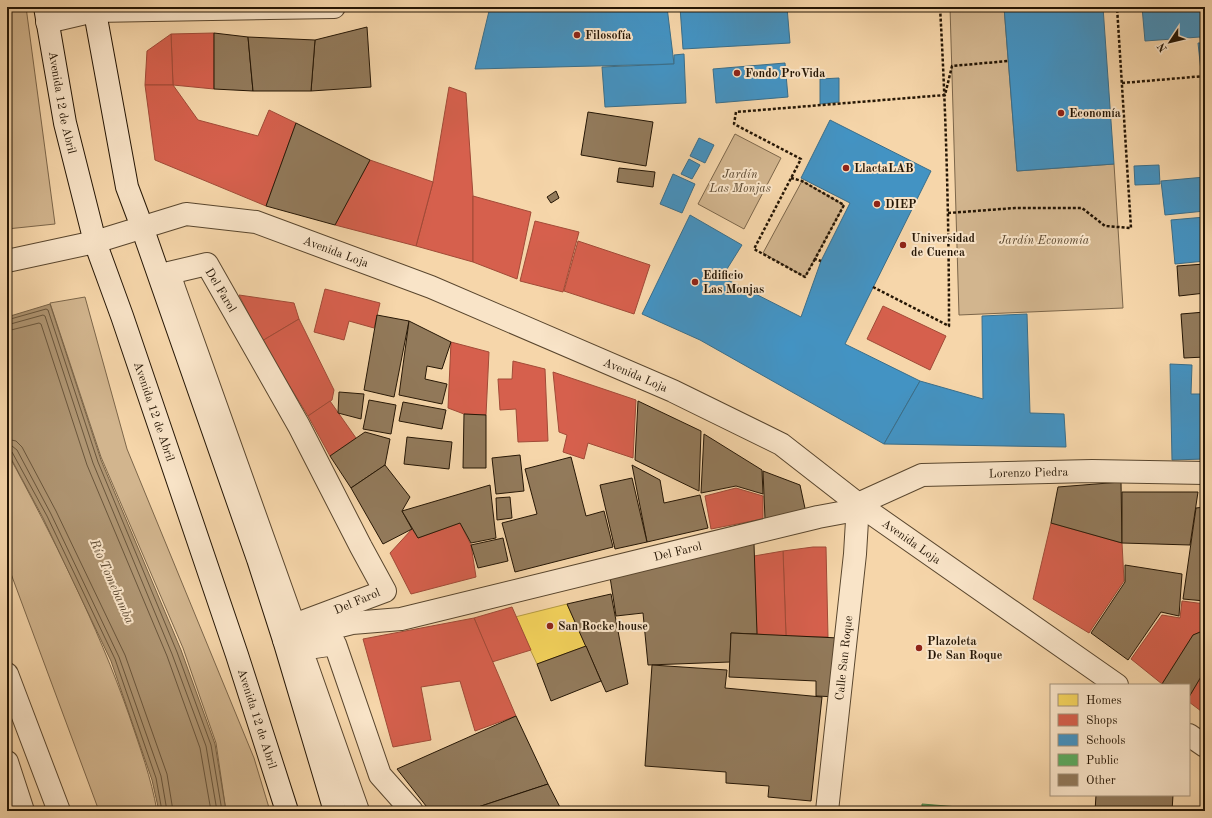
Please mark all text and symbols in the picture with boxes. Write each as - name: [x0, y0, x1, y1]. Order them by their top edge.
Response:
- north arrow: [1150, 22, 1190, 62]
- marker: Filosofía: [572, 30, 582, 40]
- place label: Filosofía: [585, 30, 631, 42]
- text: N: [1156, 40, 1170, 53]
- street label: Avenida 12 de Abril: [46, 50, 78, 155]
- marker: Fondo ProVida: [732, 68, 742, 78]
- place label: Fondo ProVida: [745, 68, 825, 80]
- marker: Economía: [1056, 108, 1066, 118]
- place label: Economía: [1069, 108, 1121, 120]
- marker: LlactaLAB: [841, 163, 851, 173]
- place label: LlactaLAB: [854, 163, 914, 175]
- park label: Jardín Las Monjas: [708, 169, 771, 195]
- marker: DIEP: [872, 199, 882, 209]
- place label: DIEP: [885, 199, 916, 211]
- place label: Universidad de Cuenca: [911, 233, 976, 259]
- street label: Avenida Loja: [301, 235, 370, 270]
- park label: Jardín Economía: [999, 235, 1090, 247]
- marker: Universidad de Cuenca: [898, 240, 908, 250]
- street label: Del Farol: [202, 266, 238, 315]
- place label: Edificio Las Monjas: [703, 270, 764, 296]
- marker: Edificio Las Monjas: [690, 277, 700, 287]
- street label: Avenida Loja: [601, 357, 669, 395]
- street label: Avenida 12 de Abril: [131, 360, 176, 463]
- street label: Lorenzo Piedra: [989, 467, 1068, 480]
- street label: Avenida Loja: [879, 518, 943, 567]
- water label: Río Tomebamba: [87, 536, 136, 626]
- street label: Del Farol: [653, 541, 703, 564]
- street label: Del Farol: [333, 587, 382, 617]
- street label: Calle San Roque: [834, 615, 855, 701]
- marker: San Rocke house: [545, 621, 555, 631]
- place label: San Rocke house: [558, 621, 648, 633]
- place label: Plazoleta De San Roque: [927, 636, 1003, 662]
- marker: Plazoleta De San Roque: [914, 643, 924, 653]
- street label: Avenida 12 de Abril: [235, 667, 278, 770]
- legend: [1050, 684, 1190, 796]
- text: Homes: [1086, 695, 1122, 707]
- text: Shops: [1086, 715, 1117, 727]
- text: Schools: [1086, 735, 1126, 747]
- text: Public: [1086, 755, 1118, 767]
- text: Other: [1086, 775, 1116, 787]

